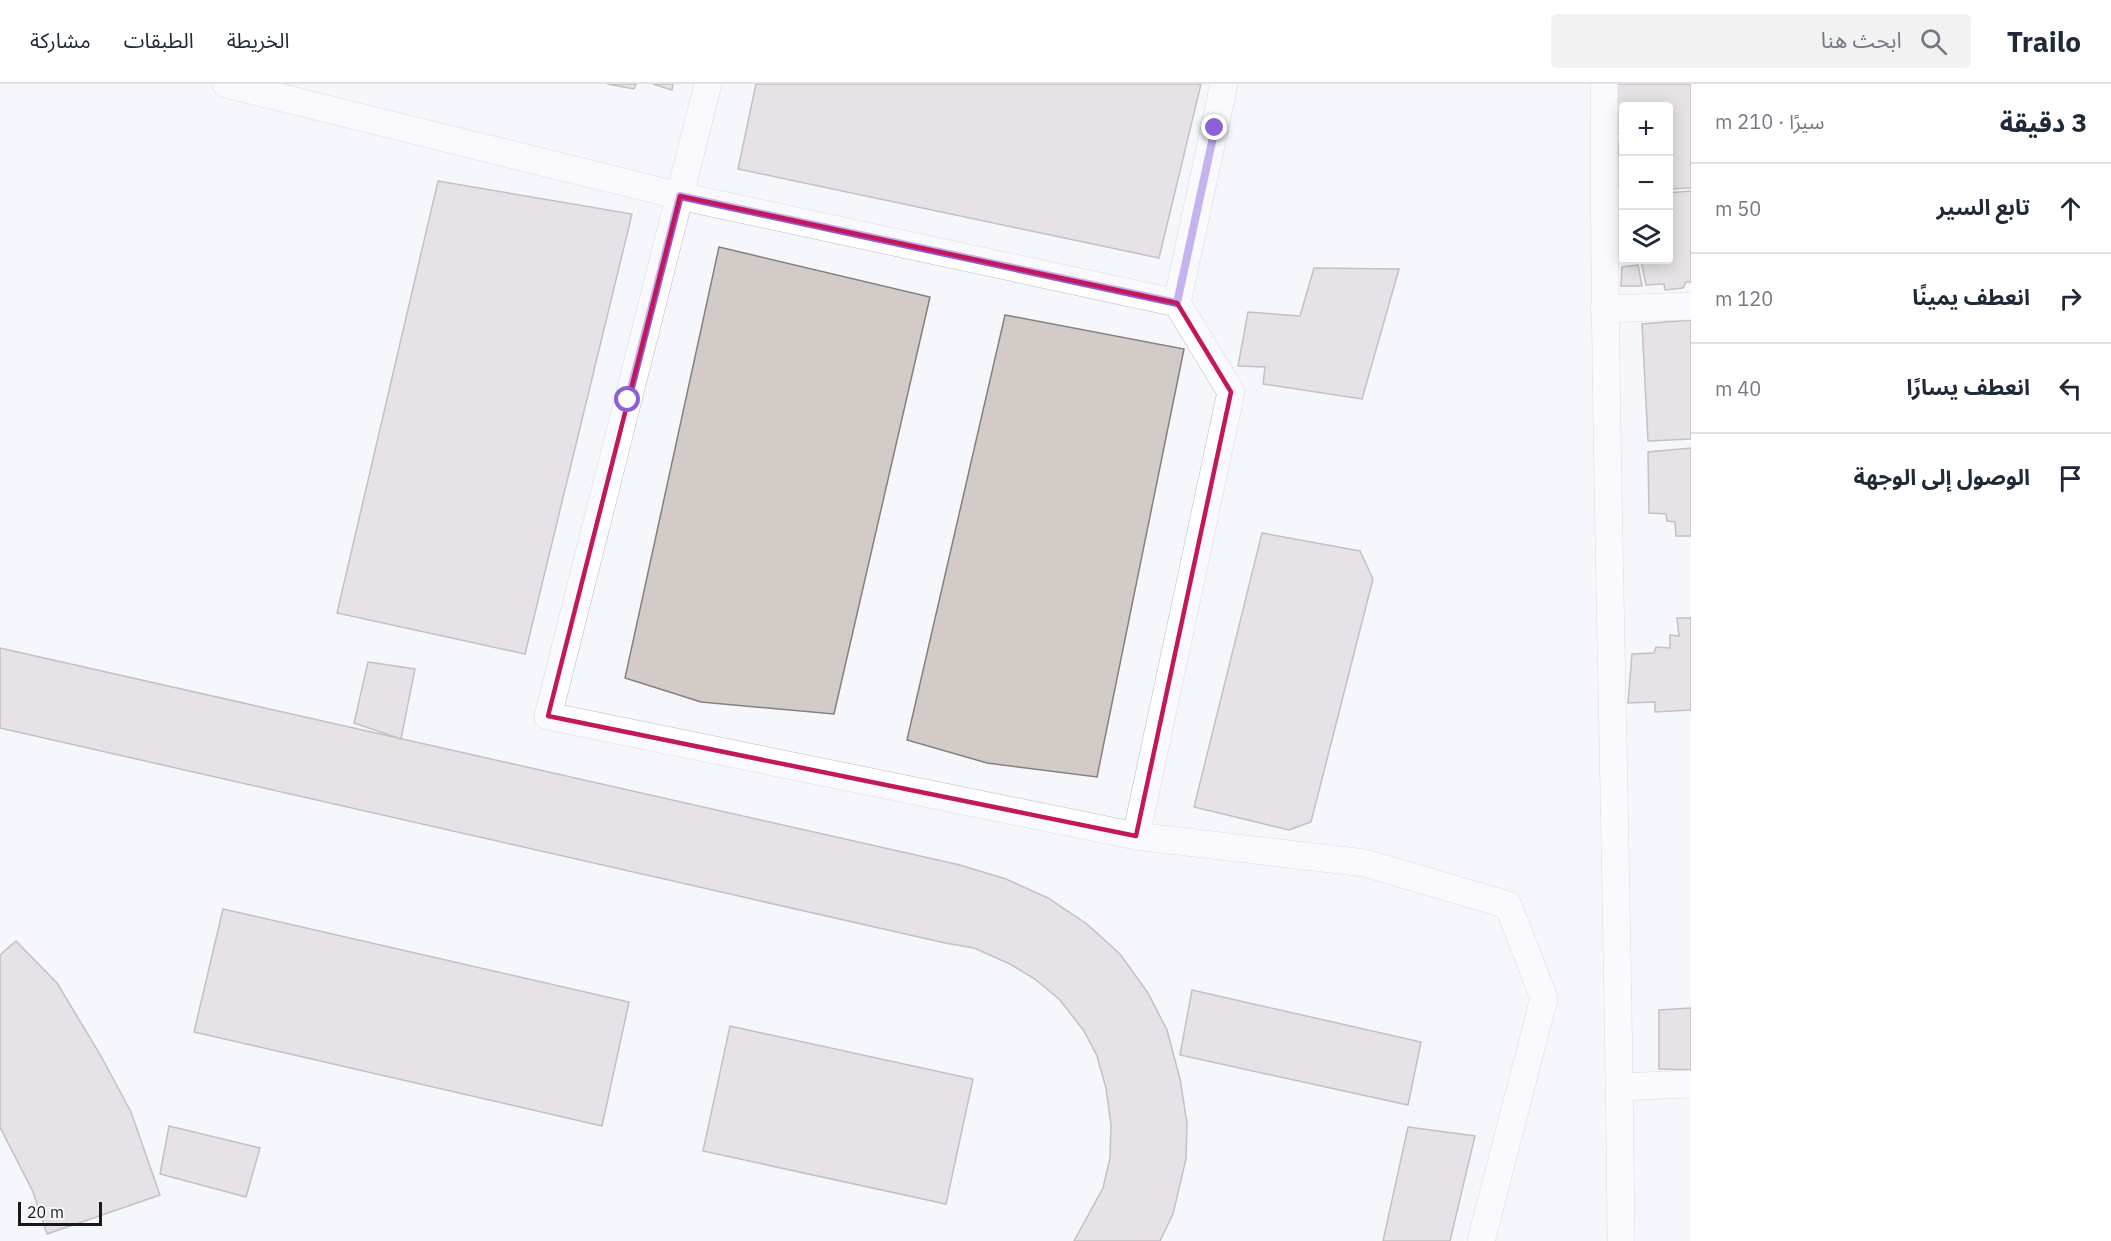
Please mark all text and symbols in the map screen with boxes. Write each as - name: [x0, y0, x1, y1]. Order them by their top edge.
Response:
- search box: [1551, 14, 1971, 68]
- text: Trailo: [2007, 23, 2081, 60]
- text: ابحث هنا: [1821, 25, 1902, 54]
- icon: search: [1917, 25, 1950, 58]
- text: مشاركة: [30, 26, 91, 54]
- text: الطبقات: [124, 26, 194, 54]
- text: الخريطة: [227, 26, 290, 54]
- map controls: [1619, 102, 1673, 264]
- button: +: [1619, 102, 1673, 156]
- text: 3 دقيقة: [2000, 105, 2087, 139]
- text: سيرًا · 210 m: [1715, 108, 1824, 135]
- route end: [1201, 114, 1227, 140]
- button: −: [1619, 156, 1673, 210]
- text: تابع السير: [1937, 192, 2030, 221]
- icon: ahead: [2054, 192, 2087, 225]
- text: 50 m: [1715, 195, 1761, 222]
- button: layers: [1619, 210, 1673, 264]
- text: انعطف يمينًا: [1912, 282, 2030, 311]
- icon: right: [2054, 282, 2087, 315]
- text: 120 m: [1715, 285, 1773, 312]
- text: انعطف يسارًا: [1907, 372, 2030, 401]
- icon: left: [2054, 372, 2087, 405]
- text: 40 m: [1715, 375, 1761, 402]
- route start: [614, 386, 640, 412]
- text: الوصول إلى الوجهة: [1853, 462, 2030, 491]
- icon: arrive: [2054, 462, 2087, 495]
- scale bar: [18, 1199, 102, 1226]
- text: 20 m: [27, 1202, 64, 1222]

